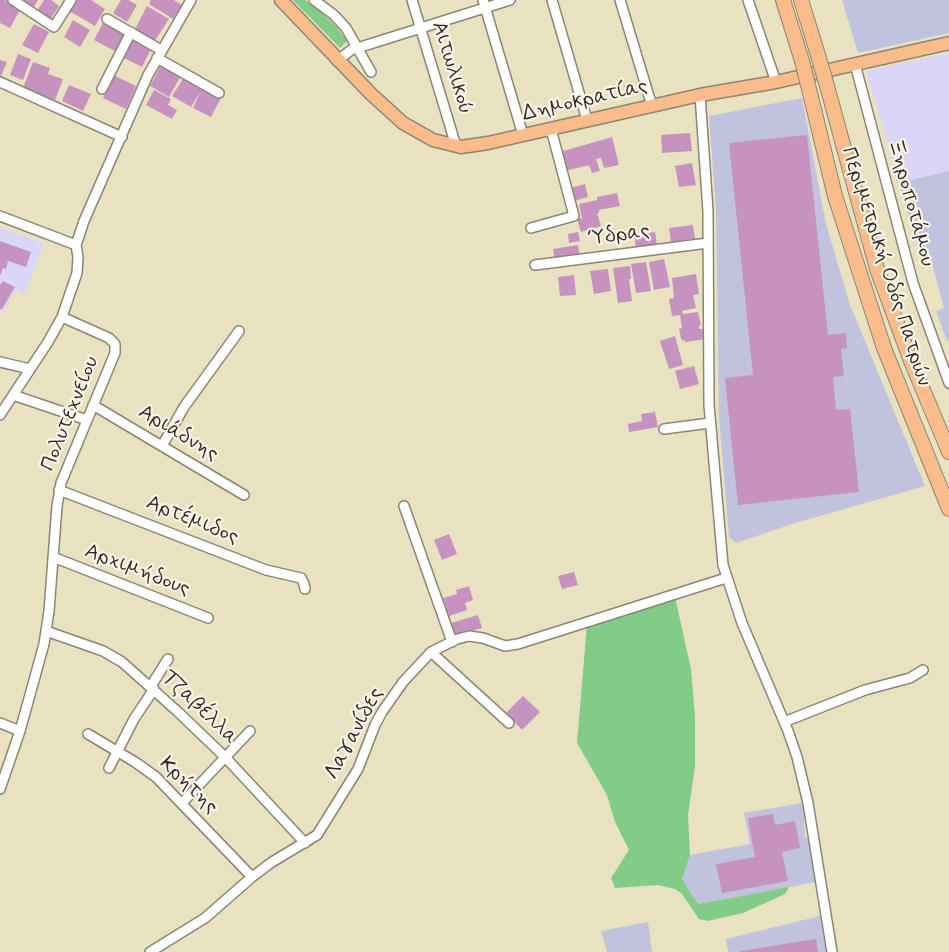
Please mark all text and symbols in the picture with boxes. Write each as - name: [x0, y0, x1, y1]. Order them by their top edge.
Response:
- street label: Αιτωλικού: [425, 19, 477, 117]
- street label: Δημοκρατίας: [520, 74, 650, 128]
- street label: Ξηροποτάμου: [881, 137, 939, 269]
- street label: Περιμετρική Οδός Πατρών: [834, 144, 936, 390]
- street label: Ύδρας: [587, 219, 651, 253]
- street label: Πολυτεχνείου: [37, 353, 105, 475]
- street label: Αριάδνης: [133, 400, 223, 468]
- street label: Αρτέμιδος: [142, 491, 242, 551]
- street label: Αρχιμήδους: [81, 539, 193, 603]
- street label: Τζαβέλλα: [156, 666, 242, 750]
- street label: Λαγανίδες: [320, 684, 390, 784]
- street label: Κρήτης: [153, 752, 223, 820]

